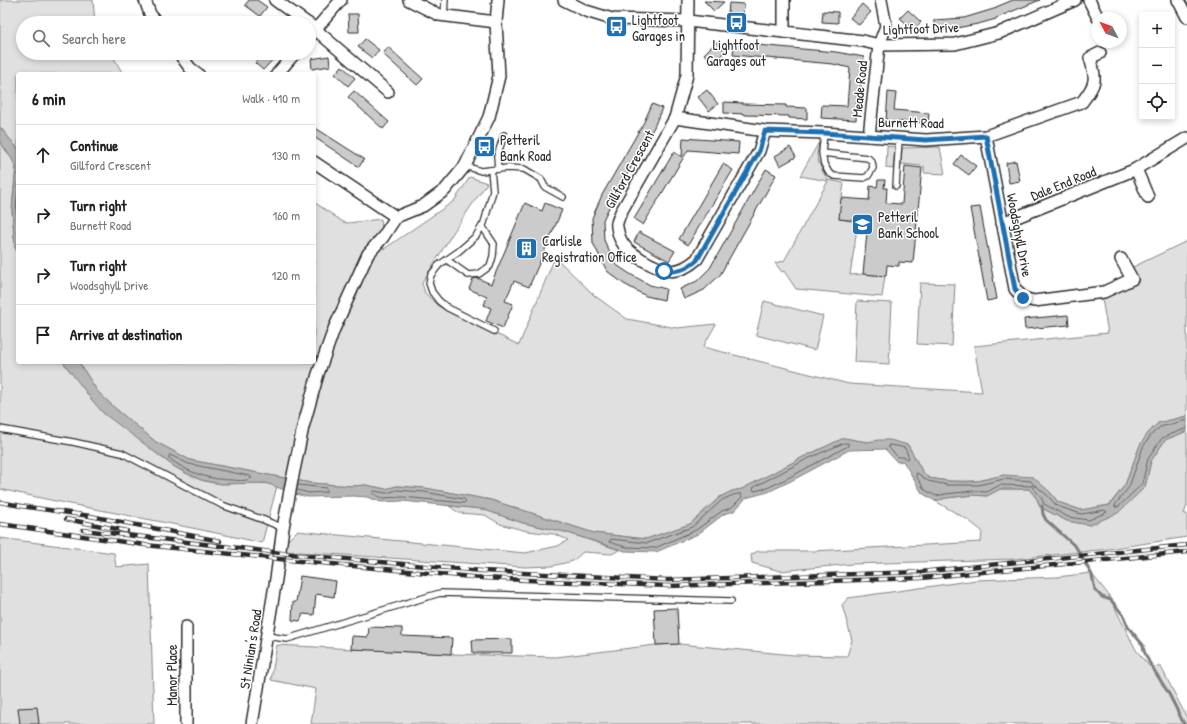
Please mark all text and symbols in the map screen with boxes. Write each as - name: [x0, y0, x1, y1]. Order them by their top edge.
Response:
- bus stop icon: Lightfoot Garages out: [723, 9, 749, 35]
- place label: Lightfoot Garages in: [632, 10, 685, 46]
- north arrow: [1091, 12, 1127, 48]
- map controls: [1139, 12, 1175, 120]
- button: +: [1139, 12, 1175, 48]
- bus stop icon: Lightfoot Garages in: [603, 14, 629, 40]
- search box: [16, 16, 316, 60]
- street label: Lightfoot Drive: [883, 17, 960, 40]
- icon: search: [30, 27, 52, 49]
- text: Search here: [62, 28, 126, 49]
- place label: Lightfoot Garages out: [706, 35, 766, 71]
- button: −: [1139, 48, 1175, 84]
- street label: Meade Road: [847, 59, 871, 118]
- button: locate: [1139, 84, 1175, 120]
- text: 6 min: [32, 87, 66, 110]
- text: Walk · 410 m: [242, 89, 300, 107]
- street label: Burnett Road: [878, 112, 945, 132]
- street label: Gillford Crescent: [600, 126, 658, 212]
- place label: Petteril Bank Road: [500, 130, 551, 165]
- bus stop icon: Petteril Bank Road: [472, 134, 498, 160]
- text: Continue: [70, 135, 118, 156]
- icon: ahead: [32, 144, 54, 166]
- text: 130 m: [272, 146, 300, 164]
- text: Gillford Crescent: [70, 156, 151, 174]
- street label: Dale End Road: [1028, 161, 1099, 205]
- street label: Woodsghyll Drive: [1002, 192, 1037, 279]
- text: Turn right: [70, 195, 126, 216]
- icon: right: [32, 204, 54, 226]
- text: 160 m: [272, 206, 300, 224]
- place label: Petteril Bank School: [878, 207, 939, 242]
- school or university icon: Petteril Bank School: [850, 211, 876, 237]
- text: Burnett Road: [70, 216, 131, 234]
- place label: Carlisle Registration Office: [542, 231, 637, 267]
- building icon: Carlisle Registration Office: [513, 235, 539, 261]
- text: Turn right: [70, 255, 126, 276]
- route start: [655, 262, 673, 280]
- icon: right: [32, 264, 54, 286]
- text: 120 m: [272, 266, 300, 284]
- text: Woodsghyll Drive: [70, 276, 148, 294]
- route end: [1014, 289, 1032, 307]
- icon: arrive: [32, 324, 54, 346]
- text: Arrive at destination: [70, 324, 182, 345]
- street label: St Ninian's Road: [234, 607, 266, 690]
- street label: Manor Place: [162, 644, 181, 706]

